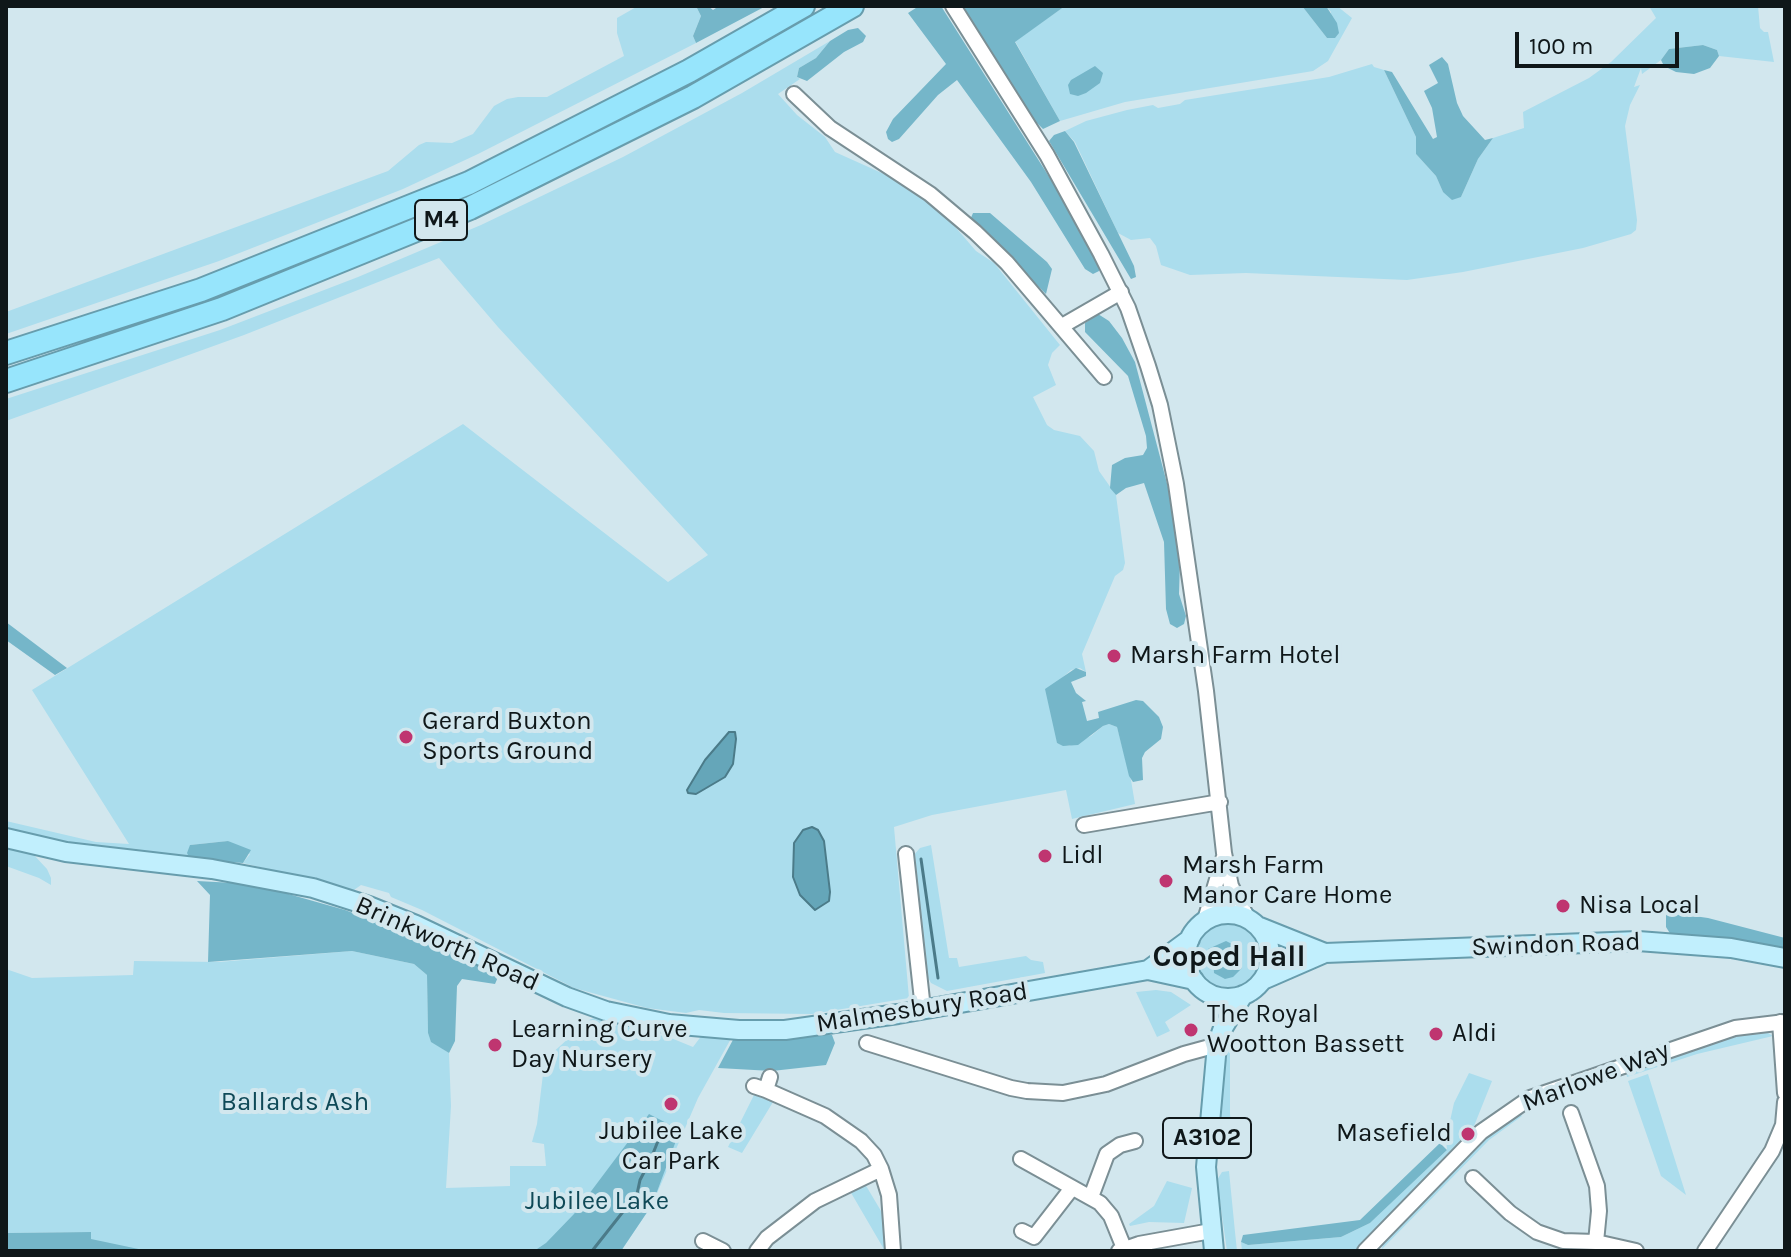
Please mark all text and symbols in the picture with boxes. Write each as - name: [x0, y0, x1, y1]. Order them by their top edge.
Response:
- scale bar: [1519, 16, 1683, 66]
- text: 100 m: [1529, 32, 1594, 60]
- road number: M4: [415, 200, 467, 240]
- place label: Marsh Farm Hotel: [1130, 640, 1340, 672]
- marker: Marsh Farm Hotel: [1105, 647, 1123, 665]
- place label: Gerard Buxton Sports Ground: [422, 706, 593, 768]
- marker: Gerard Buxton Sports Ground: [397, 728, 415, 746]
- place label: Lidl: [1061, 840, 1104, 872]
- marker: Lidl: [1036, 847, 1054, 865]
- place label: Marsh Farm Manor Care Home: [1182, 850, 1392, 912]
- marker: Marsh Farm Manor Care Home: [1157, 872, 1175, 890]
- street label: Brinkworth Road: [350, 890, 544, 998]
- place label: Nisa Local: [1579, 890, 1700, 922]
- marker: Nisa Local: [1554, 897, 1572, 915]
- street label: Swindon Road: [1471, 926, 1641, 964]
- district label: Coped Hall: [1152, 939, 1306, 975]
- street label: Malmesbury Road: [814, 976, 1030, 1040]
- place label: The Royal Wootton Bassett: [1207, 999, 1404, 1060]
- place label: Learning Curve Day Nursery: [511, 1014, 688, 1076]
- place label: Aldi: [1452, 1018, 1497, 1050]
- marker: The Royal Wootton Bassett: [1182, 1021, 1200, 1039]
- marker: Aldi: [1427, 1025, 1445, 1043]
- street label: Marlowe Way: [1518, 1035, 1674, 1119]
- marker: Learning Curve Day Nursery: [486, 1036, 504, 1054]
- park label: Ballards Ash: [221, 1087, 369, 1119]
- marker: Jubilee Lake Car Park: [662, 1095, 680, 1113]
- place label: Jubilee Lake Car Park: [599, 1116, 743, 1178]
- road number: A3102: [1163, 1118, 1251, 1158]
- place label: Masefield: [1336, 1118, 1452, 1150]
- marker: Masefield: [1459, 1125, 1477, 1143]
- park label: Jubilee Lake: [525, 1186, 669, 1218]

